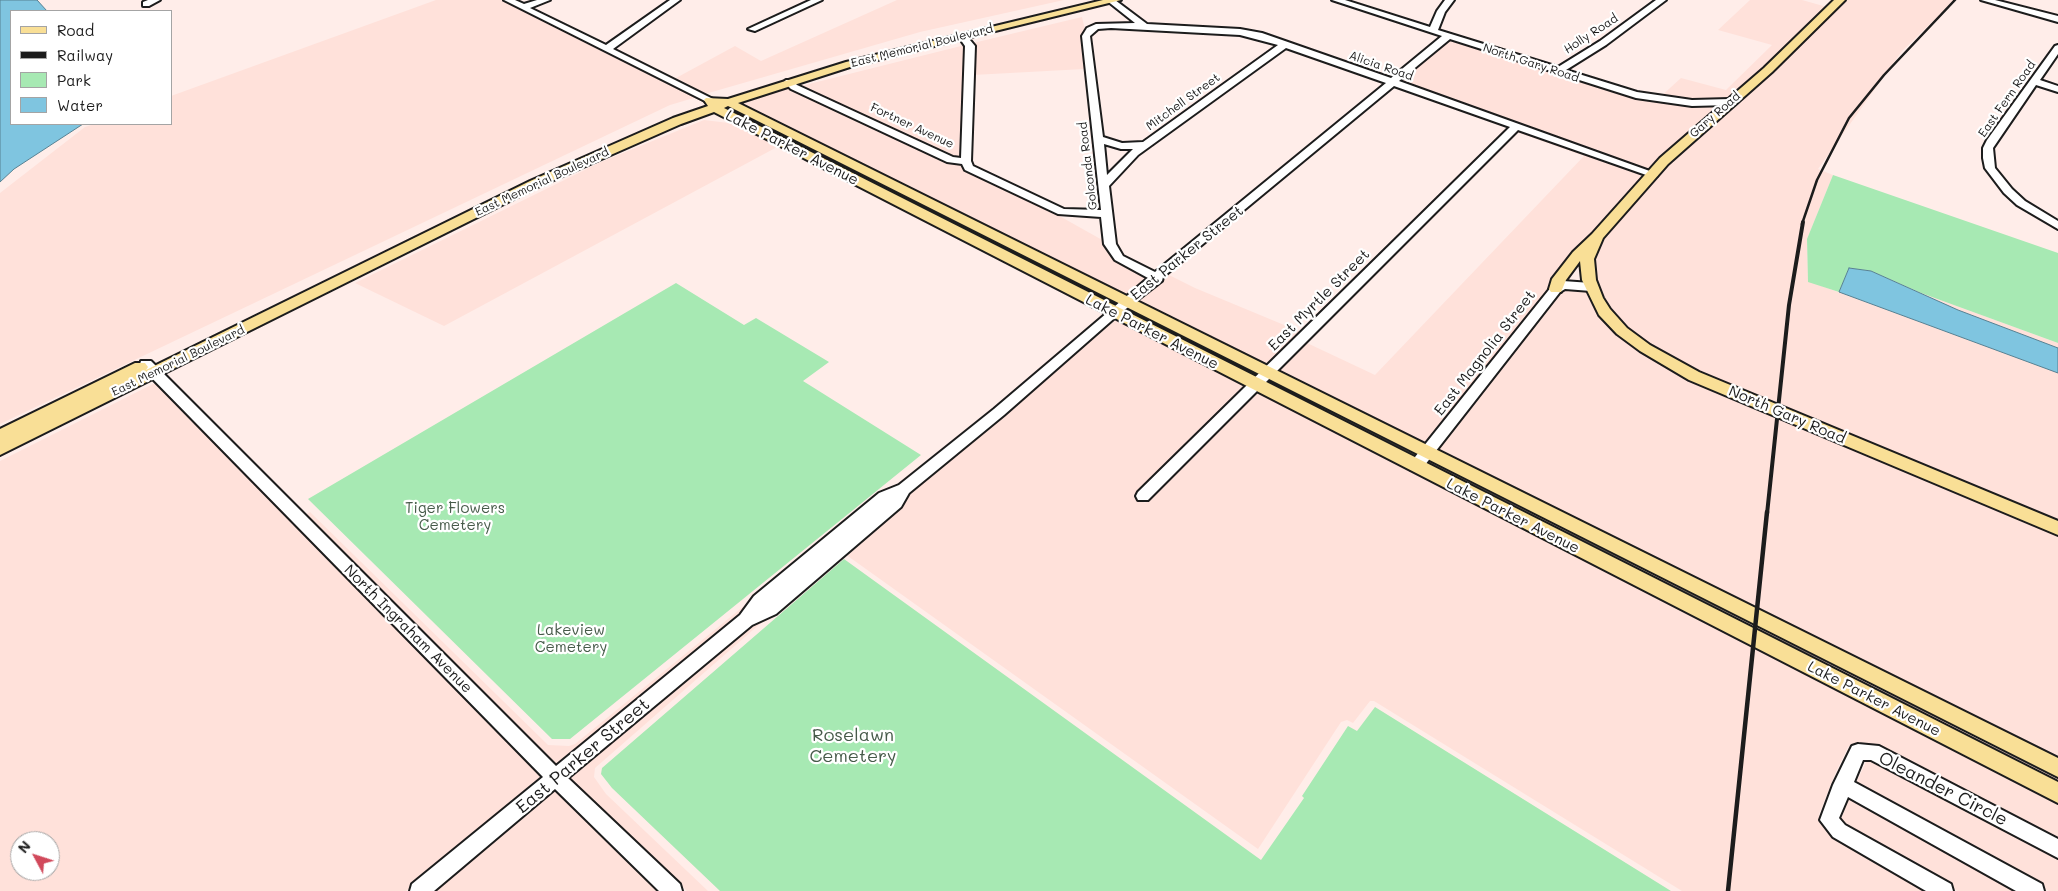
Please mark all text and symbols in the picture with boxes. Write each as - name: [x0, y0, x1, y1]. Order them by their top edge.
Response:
- legend: [10, 10, 172, 125]
- street label: Holly Road: [1561, 11, 1621, 57]
- text: Road: [57, 20, 94, 40]
- street label: East Memorial Boulevard: [849, 21, 995, 71]
- street label: North Gary Road: [1481, 41, 1581, 85]
- text: Railway: [57, 45, 113, 65]
- street label: Alicia Road: [1347, 48, 1415, 84]
- street label: East Fern Road: [1975, 58, 2039, 140]
- text: Park: [57, 70, 91, 90]
- street label: Mitchell Street: [1143, 70, 1223, 134]
- street label: Gary Road: [1687, 89, 1743, 141]
- text: Water: [57, 95, 103, 115]
- street label: Fortner Avenue: [868, 100, 956, 152]
- street label: Lake Parker Avenue: [723, 107, 861, 189]
- street label: Golconda Road: [1075, 121, 1101, 211]
- street label: East Memorial Boulevard: [473, 145, 611, 219]
- street label: East Parker Street: [1127, 202, 1247, 304]
- street label: East Myrtle Street: [1265, 246, 1373, 354]
- street label: East Magnolia Street: [1430, 287, 1540, 419]
- street label: Lake Parker Avenue: [1083, 291, 1221, 373]
- street label: East Memorial Boulevard: [109, 323, 247, 399]
- street label: North Gary Road: [1726, 382, 1848, 448]
- street label: Lake Parker Avenue: [1444, 475, 1582, 557]
- park label: Tiger Flowers Cemetery: [405, 499, 505, 534]
- street label: North Ingraham Avenue: [340, 561, 476, 697]
- park label: Lakeview Cemetery: [535, 621, 607, 656]
- street label: Lake Parker Avenue: [1805, 658, 1943, 740]
- street label: East Parker Street: [512, 694, 654, 818]
- park label: Roselawn Cemetery: [810, 724, 896, 766]
- street label: Oleander Circle: [1875, 747, 2011, 831]
- north arrow: [10, 831, 60, 881]
- text: N: [13, 837, 35, 857]

